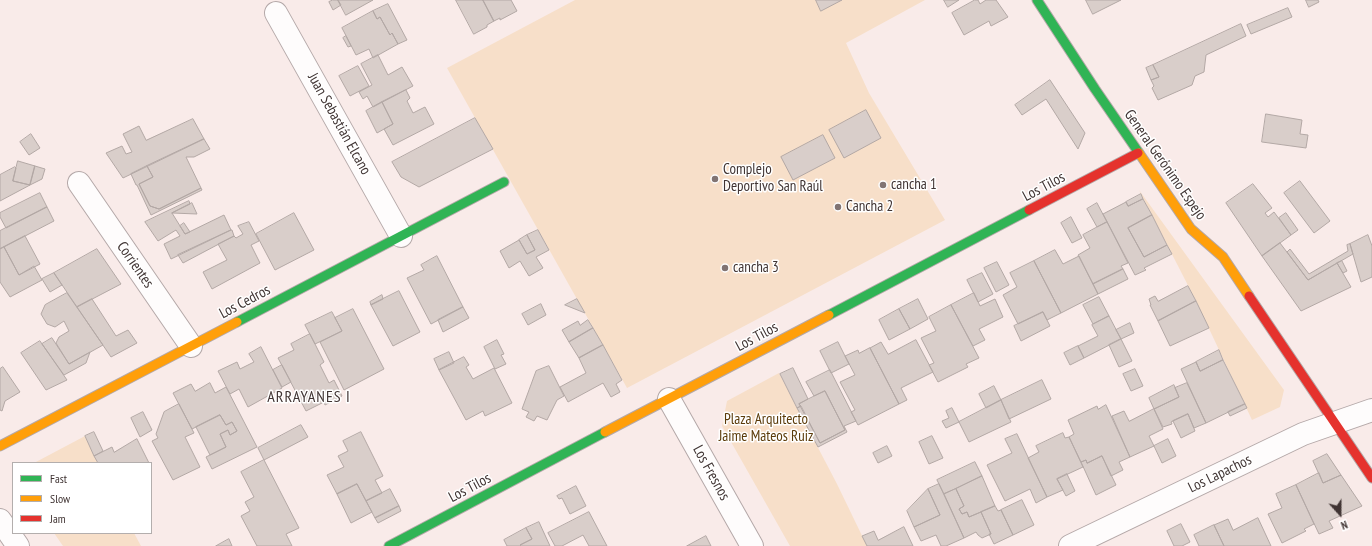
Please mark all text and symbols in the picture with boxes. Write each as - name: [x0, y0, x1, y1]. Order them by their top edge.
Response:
- street label: Juan Sebastián Elcano: [304, 70, 374, 178]
- street label: General Gerónimo Espejo: [1120, 106, 1210, 224]
- place label: Complejo Deportivo San Raúl: [723, 161, 823, 196]
- street label: Los Tilos: [1020, 168, 1068, 206]
- marker: Complejo Deportivo San Raúl: [710, 174, 720, 184]
- place label: cancha 1: [891, 176, 937, 194]
- marker: cancha 1: [878, 180, 888, 190]
- place label: Cancha 2: [846, 198, 893, 216]
- marker: Cancha 2: [833, 202, 843, 212]
- street label: Corrientes: [113, 238, 157, 292]
- place label: cancha 3: [733, 259, 779, 277]
- marker: cancha 3: [720, 263, 730, 273]
- street label: Los Cedros: [216, 281, 274, 323]
- street label: Los Tilos: [733, 318, 781, 356]
- district label: ARRAYANES I: [267, 387, 351, 407]
- park label: Plaza Arquitecto Jaime Mateos Ruiz: [719, 411, 813, 446]
- street label: Los Fresnos: [689, 442, 733, 504]
- street label: Los Lapachos: [1185, 451, 1255, 497]
- legend: [12, 462, 152, 534]
- street label: Los Tilos: [446, 469, 494, 507]
- text: Fast: [50, 471, 67, 486]
- text: Slow: [50, 491, 70, 506]
- north arrow: [1320, 494, 1360, 534]
- text: Jam: [50, 511, 66, 526]
- text: N: [1339, 518, 1350, 533]

